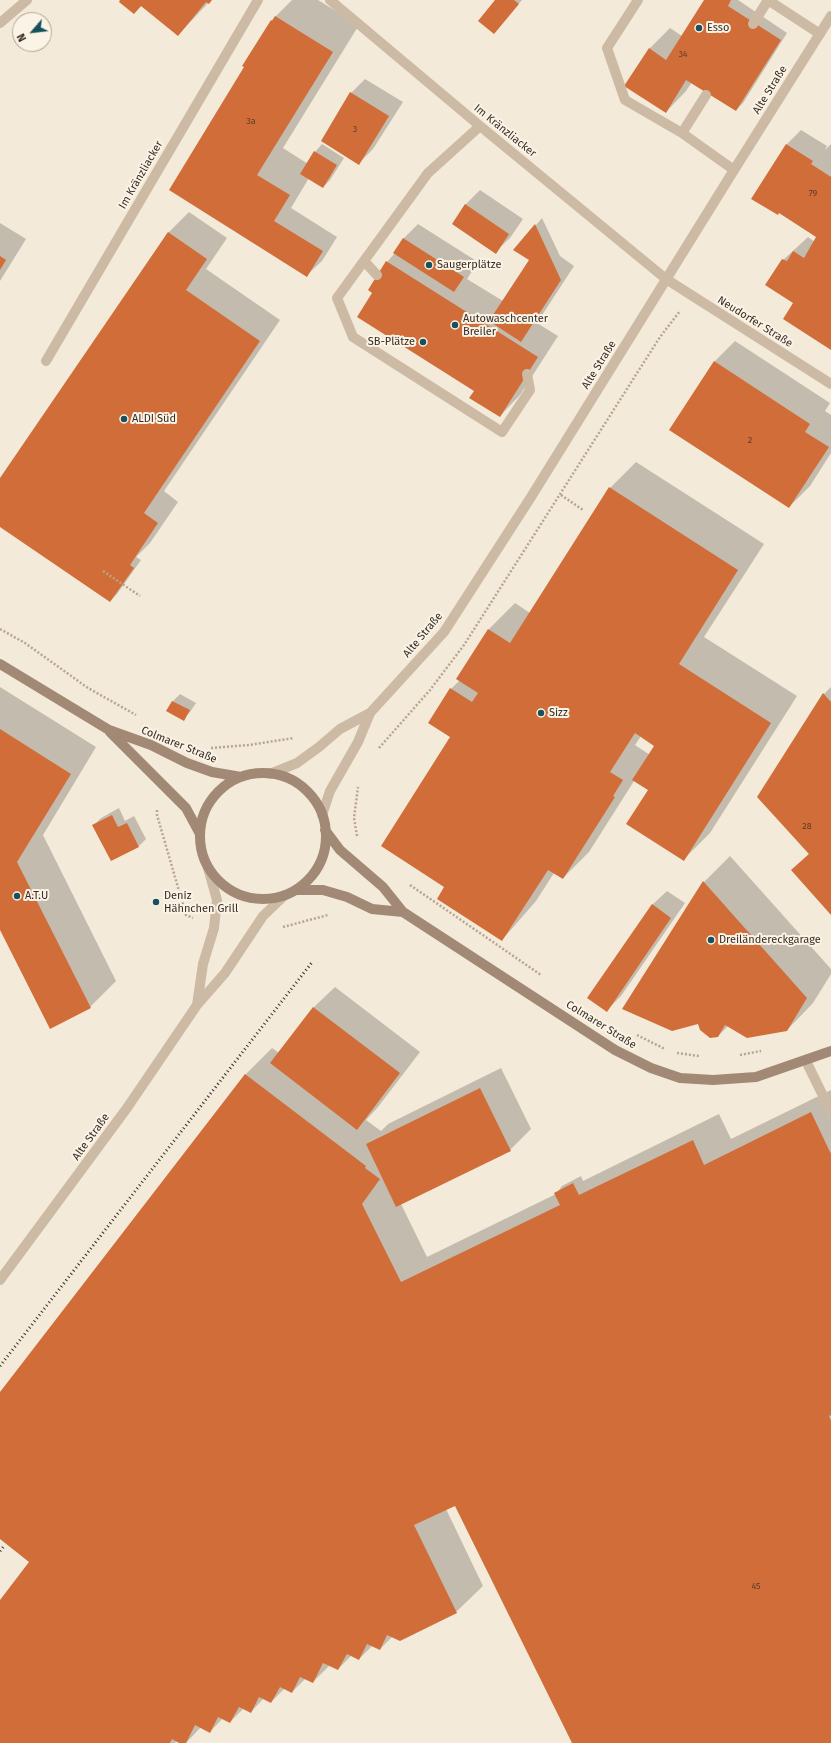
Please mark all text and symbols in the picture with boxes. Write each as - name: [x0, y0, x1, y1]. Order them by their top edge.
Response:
- north arrow: [12, 12, 52, 52]
- place label: Esso: [707, 21, 729, 35]
- marker: Esso: [694, 23, 704, 33]
- text: N: [14, 31, 29, 44]
- house number: 34: [678, 49, 688, 59]
- street label: Alte Straße: [750, 63, 790, 117]
- street label: Im Kränzliacker: [471, 102, 539, 160]
- house number: 3a: [246, 116, 256, 126]
- house number: 3: [353, 124, 357, 134]
- street label: Im Kränzliacker: [116, 139, 166, 211]
- house number: 79: [809, 188, 817, 198]
- place label: Saugerplätze: [437, 258, 502, 272]
- marker: Saugerplätze: [424, 260, 434, 270]
- street label: Neudorfer Straße: [715, 294, 795, 350]
- place label: Autowaschcenter Breiler: [463, 312, 548, 338]
- marker: Autowaschcenter Breiler: [450, 320, 460, 330]
- place label: SB-Plätze: [368, 335, 415, 349]
- marker: SB-Plätze: [418, 337, 428, 347]
- street label: Alte Straße: [579, 338, 619, 392]
- place label: ALDI Süd: [132, 412, 176, 426]
- marker: ALDI Süd: [119, 414, 129, 424]
- house number: 2: [748, 435, 752, 445]
- street label: Alte Straße: [400, 610, 446, 660]
- place label: Sizz: [549, 706, 568, 720]
- marker: Sizz: [536, 708, 546, 718]
- street label: Colmarer Straße: [139, 724, 219, 766]
- house number: 28: [802, 821, 812, 831]
- place label: A.T.U: [25, 889, 48, 903]
- place label: Deniz Hähnchen Grill: [164, 889, 238, 915]
- marker: A.T.U: [12, 891, 22, 901]
- marker: Deniz Hähnchen Grill: [151, 897, 161, 907]
- place label: Dreiländereckgarage: [719, 933, 821, 947]
- marker: Dreiländereckgarage: [706, 935, 716, 945]
- street label: Colmarer Straße: [563, 998, 639, 1052]
- street label: Alte Straße: [70, 1111, 112, 1163]
- house number: 45: [751, 1581, 761, 1591]

